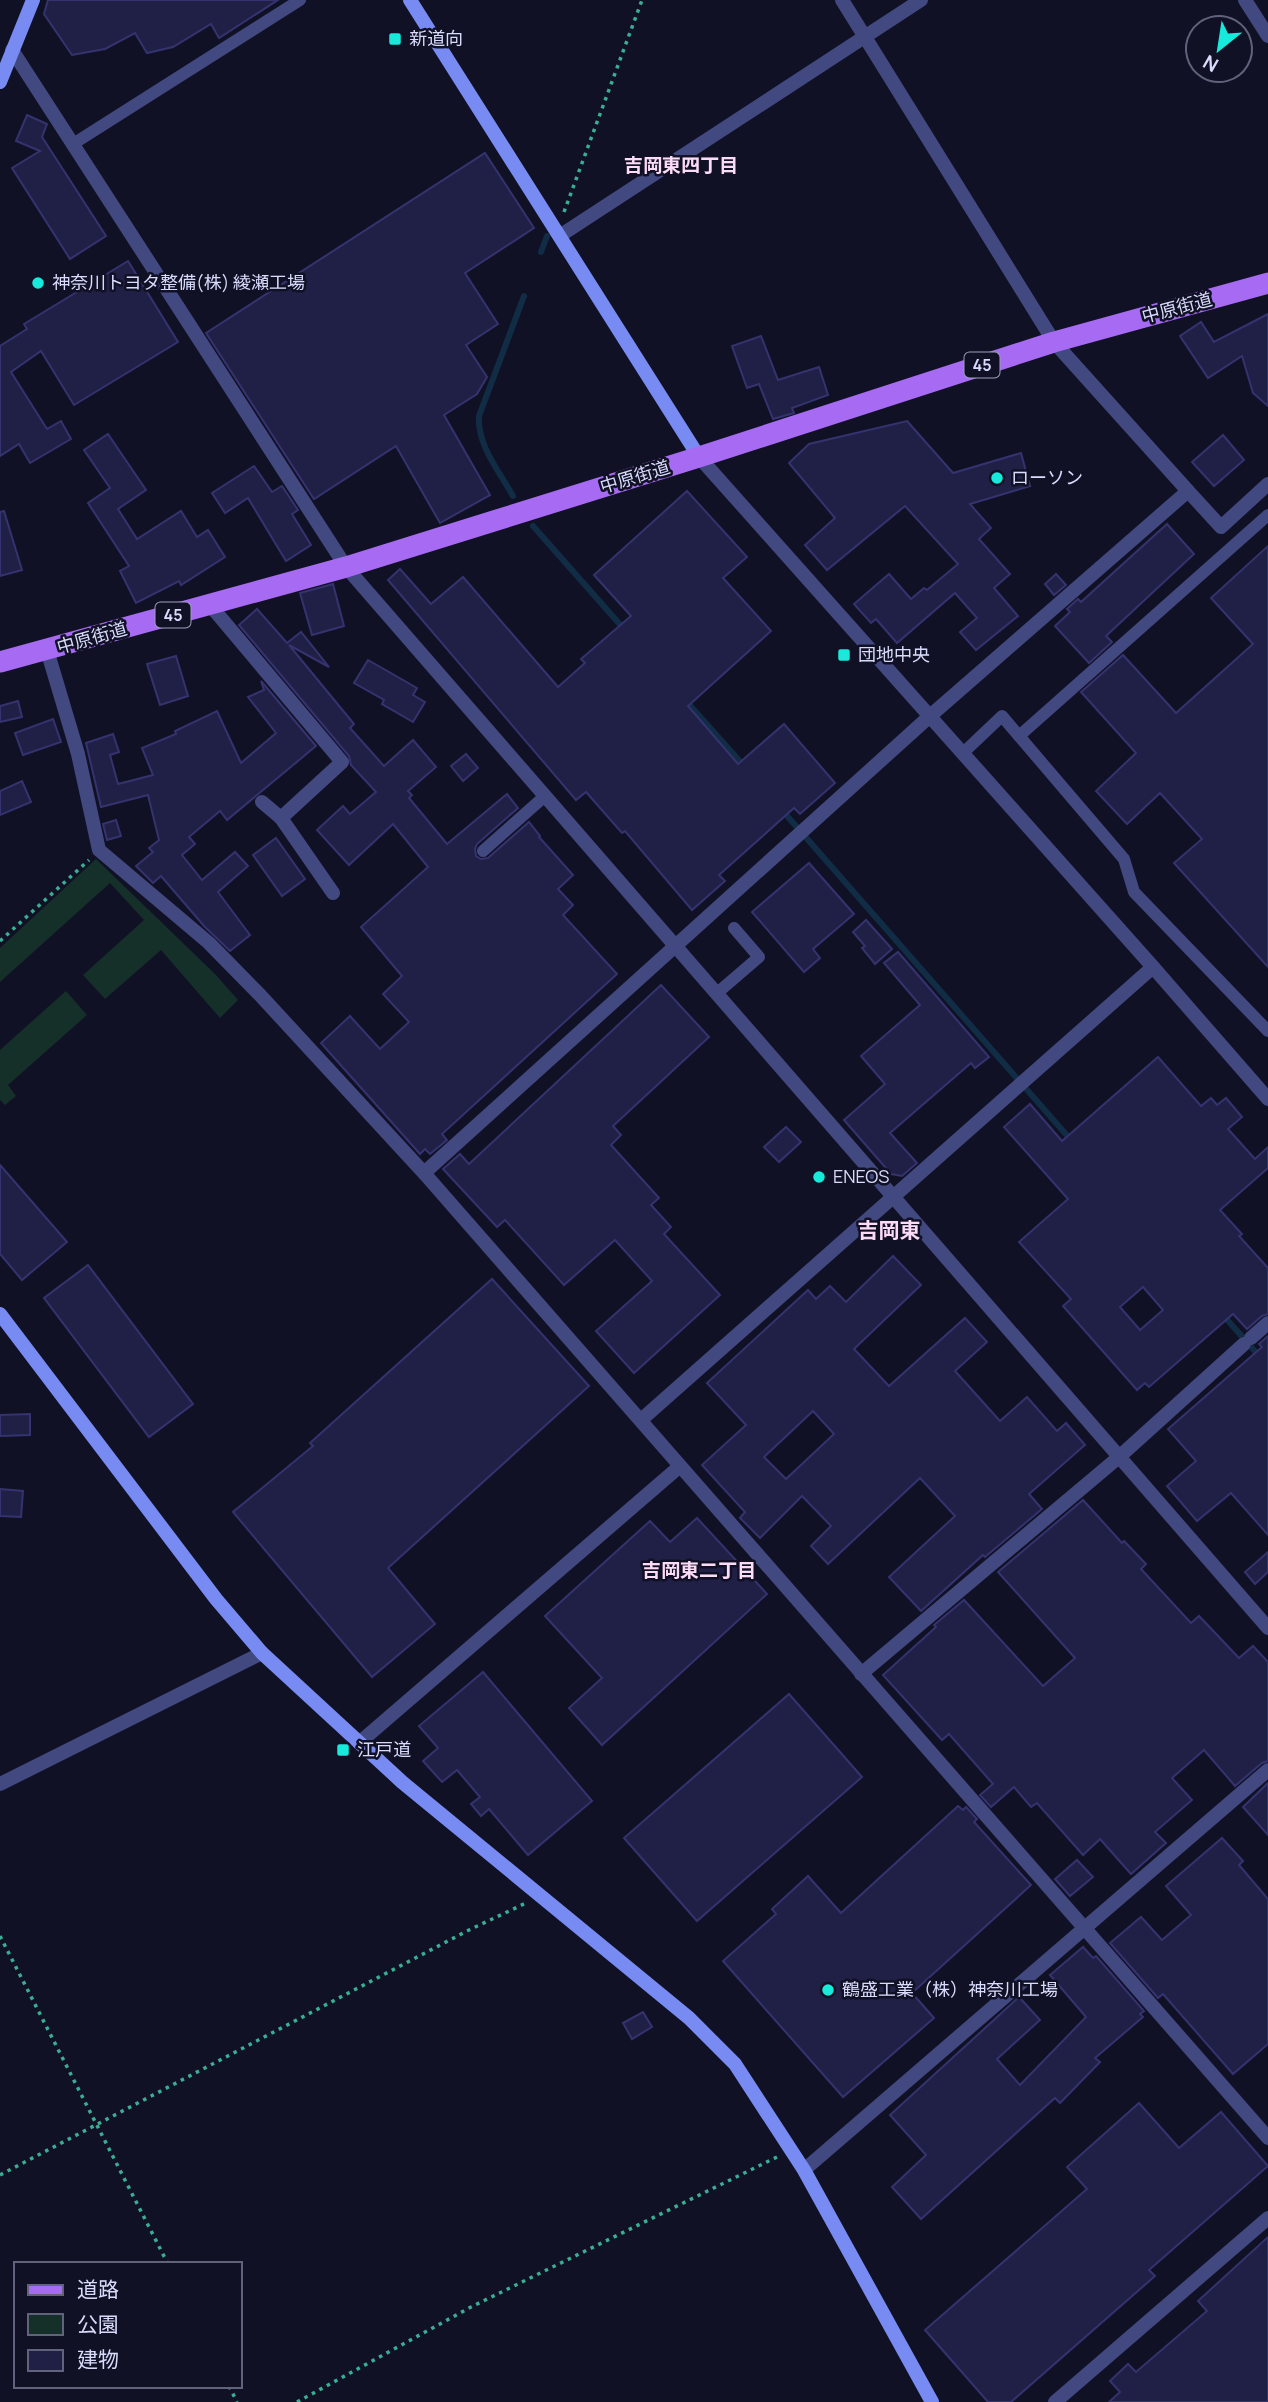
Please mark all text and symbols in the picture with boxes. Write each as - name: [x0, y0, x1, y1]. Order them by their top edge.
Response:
- north arrow: [1184, 14, 1254, 84]
- place label: 新道向: [409, 26, 463, 50]
- marker: 新道向: [387, 31, 403, 47]
- text: N: [1198, 49, 1223, 78]
- district label: 吉岡東四丁目: [624, 152, 738, 178]
- place label: 神奈川トヨタ整備(株) 綾瀬工場: [52, 270, 305, 294]
- marker: 神奈川トヨタ整備(株) 綾瀬工場: [30, 275, 46, 291]
- street label: 中原街道: [1139, 286, 1215, 328]
- road number: 45: [964, 352, 1000, 378]
- street label: 中原街道: [597, 454, 673, 498]
- place label: ローソン: [1011, 465, 1083, 489]
- marker: ローソン: [989, 470, 1005, 486]
- road number: 45: [156, 602, 190, 628]
- street label: 中原街道: [54, 616, 130, 658]
- place label: 団地中央: [858, 642, 930, 666]
- marker: 団地中央: [836, 647, 852, 663]
- place label: ENEOS: [833, 1164, 889, 1188]
- marker: ENEOS: [811, 1169, 827, 1185]
- district label: 吉岡東: [858, 1216, 921, 1244]
- district label: 吉岡東二丁目: [642, 1557, 756, 1583]
- place label: 江戸道: [357, 1737, 411, 1761]
- marker: 江戸道: [335, 1742, 351, 1758]
- place label: 鶴盛工業（株）神奈川工場: [842, 1977, 1058, 2001]
- marker: 鶴盛工業（株）神奈川工場: [820, 1982, 836, 1998]
- legend: [14, 2262, 242, 2388]
- text: 道路: [77, 2275, 119, 2303]
- text: 公園: [77, 2310, 119, 2338]
- text: 建物: [77, 2345, 119, 2373]

